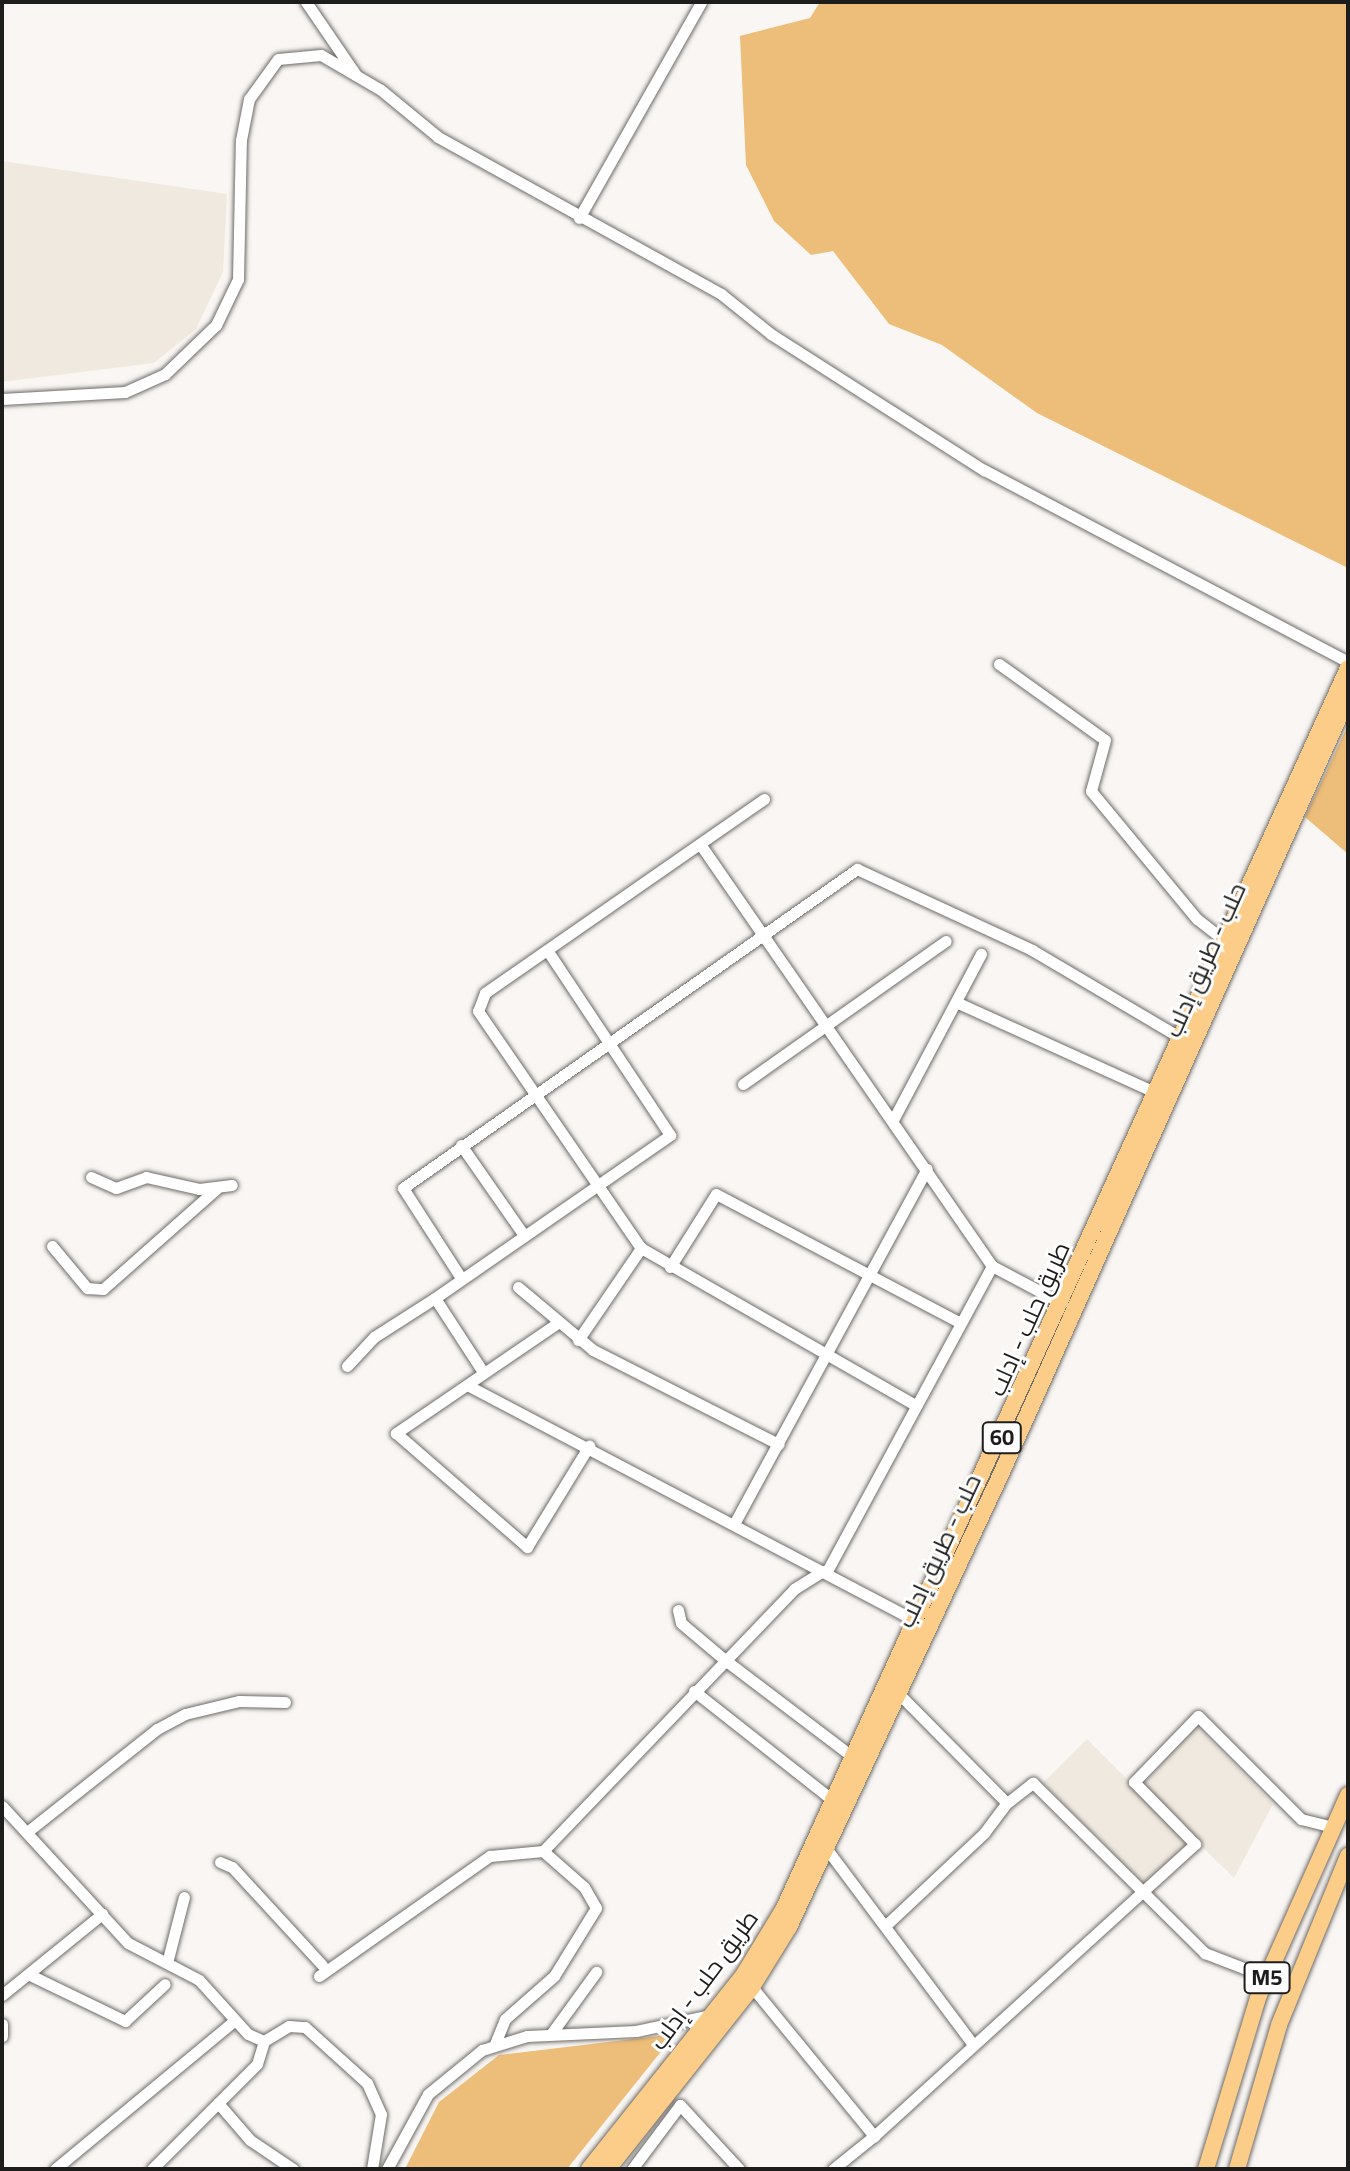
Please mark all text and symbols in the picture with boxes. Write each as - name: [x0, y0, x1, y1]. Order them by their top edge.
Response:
- street label: حلب - طريق إدلب: [1158, 878, 1252, 1042]
- street label: طريق حلب - إدلب: [982, 1237, 1076, 1401]
- road number: 60: [980, 1420, 1024, 1456]
- street label: حلب - طريق إدلب: [891, 1470, 987, 1632]
- street label: طريق حلب - إدلب: [644, 1905, 764, 2055]
- road number: M5: [1243, 1960, 1291, 1996]

